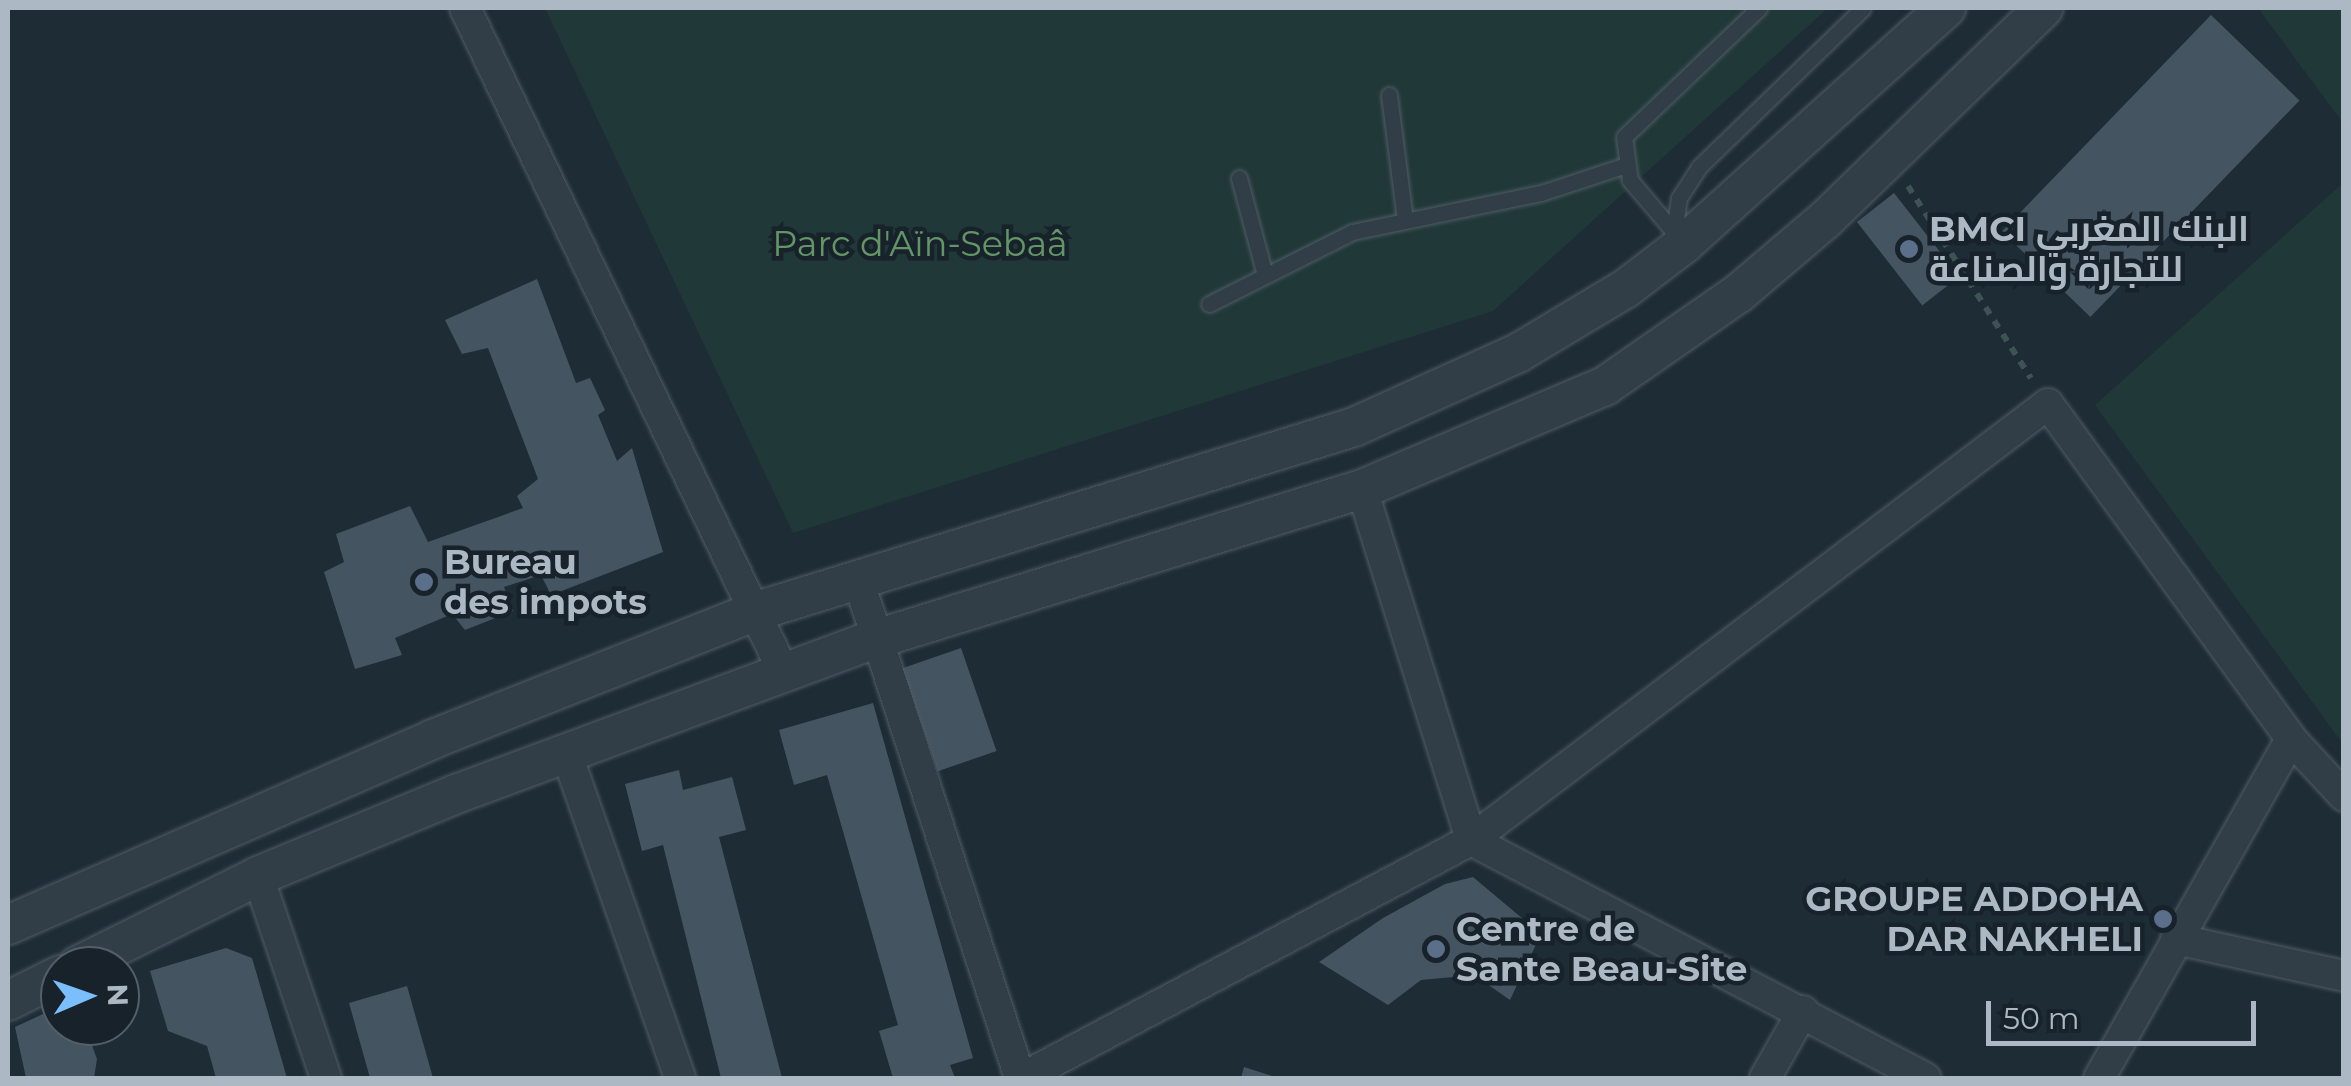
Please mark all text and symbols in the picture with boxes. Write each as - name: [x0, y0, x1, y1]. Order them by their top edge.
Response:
- place label: BMCI البنك المغربي للتجارة والصناعة: [1929, 208, 2249, 290]
- park label: Parc d'Aïn-Sebaâ: [772, 223, 1068, 265]
- marker: BMCI البنك المغربي للتجارة والصناعة: [1898, 238, 1920, 260]
- place label: Bureau des impots: [444, 541, 647, 623]
- marker: Bureau des impots: [413, 571, 435, 593]
- place label: GROUPE ADDOHA DAR NAKHELI: [1805, 878, 2143, 960]
- place label: Centre de Sante Beau-Site: [1456, 908, 1747, 990]
- marker: GROUPE ADDOHA DAR NAKHELI: [2152, 908, 2174, 930]
- marker: Centre de Sante Beau-Site: [1425, 938, 1447, 960]
- north arrow: [40, 946, 140, 1046]
- scale bar: [1991, 981, 2261, 1043]
- text: N: [101, 983, 135, 1007]
- text: 50 m: [2003, 1000, 2080, 1037]

